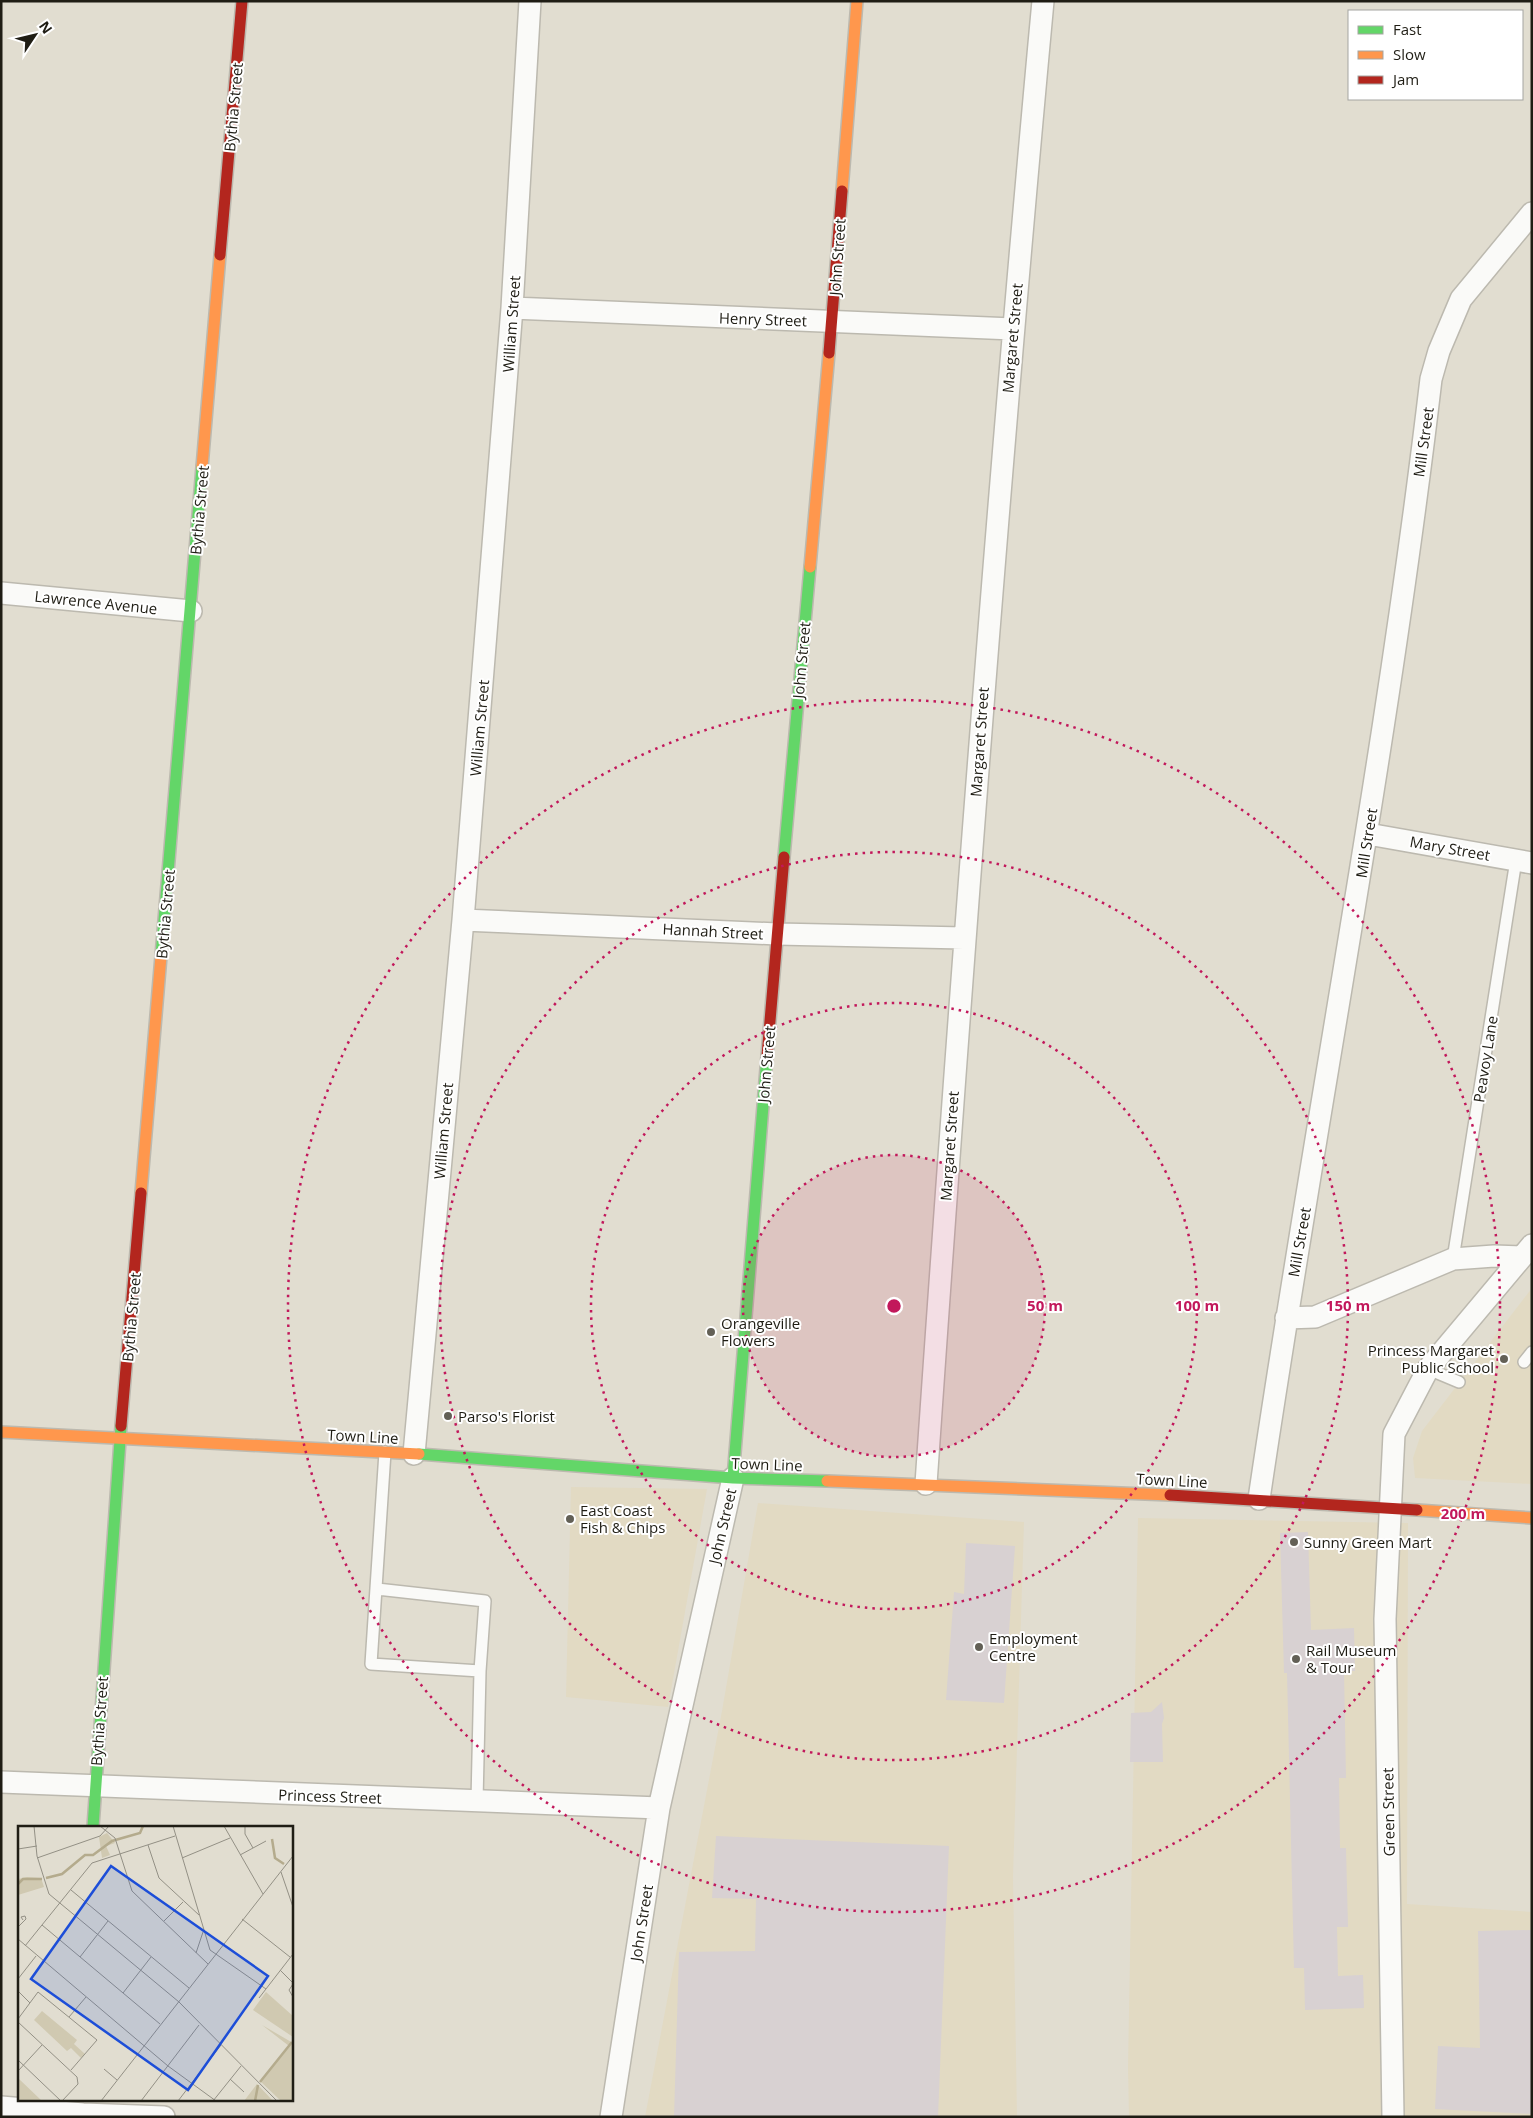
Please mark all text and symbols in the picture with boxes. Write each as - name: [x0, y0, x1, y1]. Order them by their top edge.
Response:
- north arrow: [10, 10, 60, 60]
- legend: [1348, 10, 1523, 100]
- text: N: [35, 17, 57, 37]
- text: Fast: [1393, 19, 1422, 39]
- text: Slow: [1393, 44, 1426, 64]
- street label: Bythia Street: [219, 61, 247, 153]
- text: Jam: [1391, 69, 1419, 89]
- street label: John Street: [824, 218, 850, 298]
- street label: William Street: [498, 275, 524, 373]
- street label: Margaret Street: [997, 282, 1027, 394]
- street label: Henry Street: [719, 307, 807, 331]
- street label: Mill Street: [1408, 406, 1438, 478]
- street label: Bythia Street: [185, 464, 213, 556]
- street label: Lawrence Avenue: [34, 586, 158, 618]
- street label: John Street: [787, 621, 814, 701]
- street label: William Street: [465, 679, 493, 777]
- street label: Margaret Street: [965, 686, 993, 798]
- street label: Mill Street: [1351, 807, 1381, 879]
- street label: Mary Street: [1408, 831, 1492, 865]
- street label: Bythia Street: [151, 868, 179, 960]
- street label: Hannah Street: [662, 918, 764, 944]
- street label: Peavoy Lane: [1468, 1014, 1502, 1104]
- street label: John Street: [752, 1025, 779, 1105]
- street label: William Street: [429, 1082, 457, 1180]
- street label: Margaret Street: [935, 1090, 963, 1202]
- street label: Mill Street: [1283, 1205, 1315, 1279]
- street label: Bythia Street: [117, 1271, 145, 1363]
- text: 50 m: [1027, 1295, 1063, 1315]
- text: 100 m: [1175, 1295, 1219, 1315]
- text: 150 m: [1326, 1295, 1370, 1315]
- centre of rings: [885, 1297, 903, 1315]
- place label: Orangeville Flowers: [721, 1313, 800, 1350]
- marker: Orangeville Flowers: [705, 1326, 717, 1338]
- place label: Princess Margaret Public School: [1368, 1340, 1494, 1377]
- marker: Princess Margaret Public School: [1498, 1353, 1510, 1365]
- place label: Parso's Florist: [458, 1406, 555, 1426]
- marker: Parso's Florist: [442, 1410, 454, 1422]
- street label: Town Line: [327, 1424, 399, 1448]
- street label: Town Line: [731, 1453, 803, 1475]
- street label: Town Line: [1136, 1468, 1208, 1492]
- street label: John Street: [703, 1486, 740, 1568]
- place label: East Coast Fish & Chips: [580, 1500, 665, 1537]
- text: 200 m: [1441, 1503, 1485, 1523]
- marker: East Coast Fish & Chips: [564, 1513, 576, 1525]
- place label: Sunny Green Mart: [1304, 1532, 1432, 1552]
- marker: Sunny Green Mart: [1288, 1536, 1300, 1548]
- place label: Employment Centre: [989, 1628, 1078, 1665]
- place label: Rail Museum & Tour: [1306, 1640, 1396, 1677]
- marker: Employment Centre: [973, 1641, 985, 1653]
- marker: Rail Museum & Tour: [1290, 1653, 1302, 1665]
- street label: Bythia Street: [86, 1676, 112, 1766]
- street label: Green Street: [1377, 1767, 1399, 1857]
- street label: Princess Street: [278, 1784, 382, 1808]
- inset map: [18, 1826, 292, 2100]
- street label: John Street: [625, 1883, 657, 1965]

